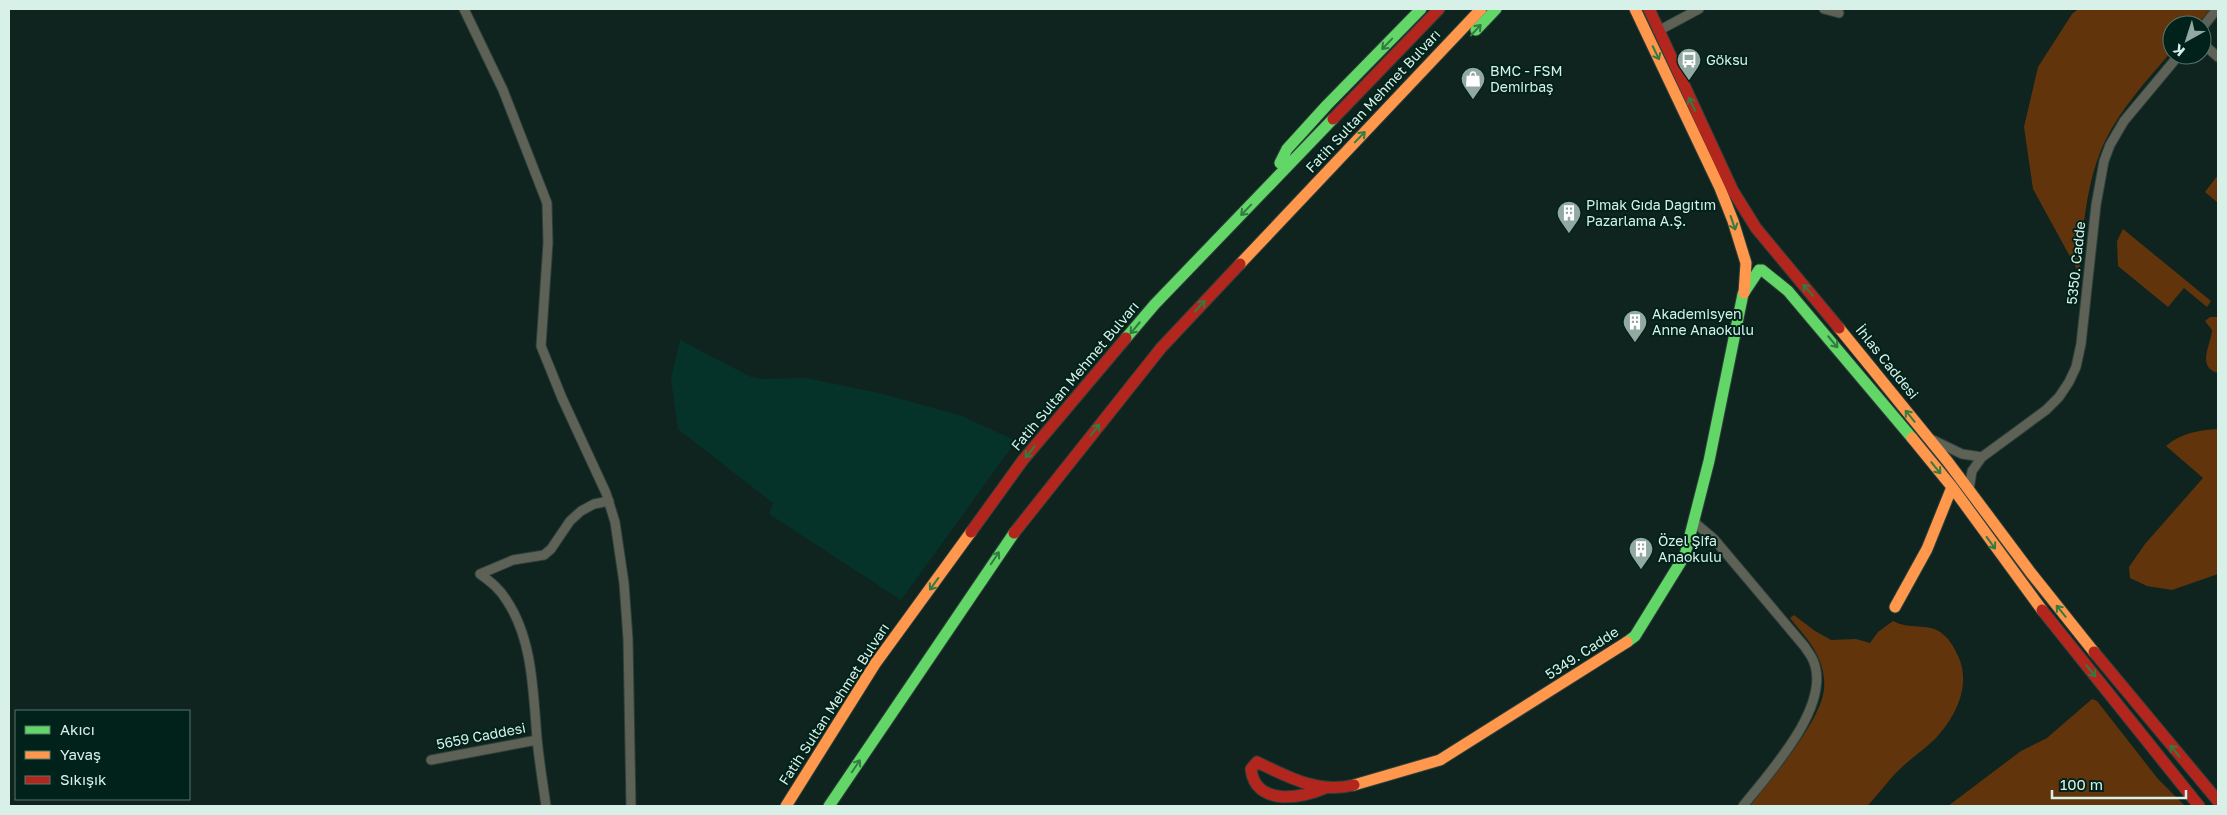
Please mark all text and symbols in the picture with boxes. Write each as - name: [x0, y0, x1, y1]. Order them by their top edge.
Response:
- north arrow: [2162, 15, 2212, 65]
- one-way arrow: [1470, 23, 1482, 36]
- street label: Fatih Sultan Mehmet Bulvarı: [1302, 26, 1443, 176]
- one-way arrow: [1381, 38, 1393, 50]
- text: K: [2169, 41, 2188, 60]
- one-way arrow: [1652, 45, 1661, 60]
- bus stop icon: Göksu: [1676, 47, 1702, 81]
- place label: Göksu: [1706, 51, 1748, 68]
- place label: BMC - FSM Demirbaş: [1490, 62, 1562, 95]
- shop icon: BMC - FSM Demirbaş: [1460, 66, 1486, 100]
- one-way arrow: [1687, 97, 1697, 112]
- one-way arrow: [1354, 131, 1366, 143]
- place label: Pimak Gıda Dağıtım Pazarlama A.Ş.: [1586, 196, 1716, 229]
- building icon: Pimak Gıda Dağıtım Pazarlama A.Ş.: [1556, 200, 1582, 234]
- one-way arrow: [1240, 204, 1252, 216]
- one-way arrow: [1729, 214, 1738, 230]
- street label: 5350. Cadde: [2063, 220, 2088, 305]
- one-way arrow: [1802, 283, 1813, 296]
- street label: Fatih Sultan Mehmet Bulvarı: [1007, 298, 1142, 454]
- one-way arrow: [1194, 300, 1206, 313]
- place label: Akademisyen Anne Anaokulu: [1652, 305, 1754, 338]
- building icon: Akademisyen Anne Anaokulu: [1622, 309, 1648, 343]
- street label: İhlas Caddesi: [1852, 321, 1922, 402]
- one-way arrow: [1129, 322, 1140, 335]
- one-way arrow: [1827, 335, 1838, 348]
- one-way arrow: [1905, 409, 1916, 422]
- one-way arrow: [1090, 424, 1101, 437]
- one-way arrow: [1024, 446, 1035, 459]
- one-way arrow: [1930, 461, 1941, 474]
- place label: Özel Şifa Anaokulu: [1658, 532, 1722, 565]
- one-way arrow: [1986, 535, 1996, 549]
- building icon: Özel Şifa Anaokulu: [1628, 536, 1654, 570]
- one-way arrow: [990, 551, 1000, 565]
- one-way arrow: [929, 576, 939, 590]
- one-way arrow: [2056, 605, 2067, 618]
- street label: Fatih Sultan Mehmet Bulvarı: [775, 620, 892, 788]
- street label: 5349. Cadde: [1542, 623, 1621, 683]
- one-way arrow: [2085, 664, 2096, 677]
- legend: [15, 710, 190, 800]
- street label: 5659 Caddesi: [435, 719, 527, 752]
- text: Akıcı: [60, 720, 95, 738]
- text: Yavaş: [60, 745, 101, 763]
- one-way arrow: [2169, 745, 2180, 758]
- one-way arrow: [851, 759, 861, 773]
- scale bar: [2052, 768, 2186, 800]
- text: Sıkışık: [60, 770, 107, 788]
- text: 100 m: [2060, 775, 2103, 793]

